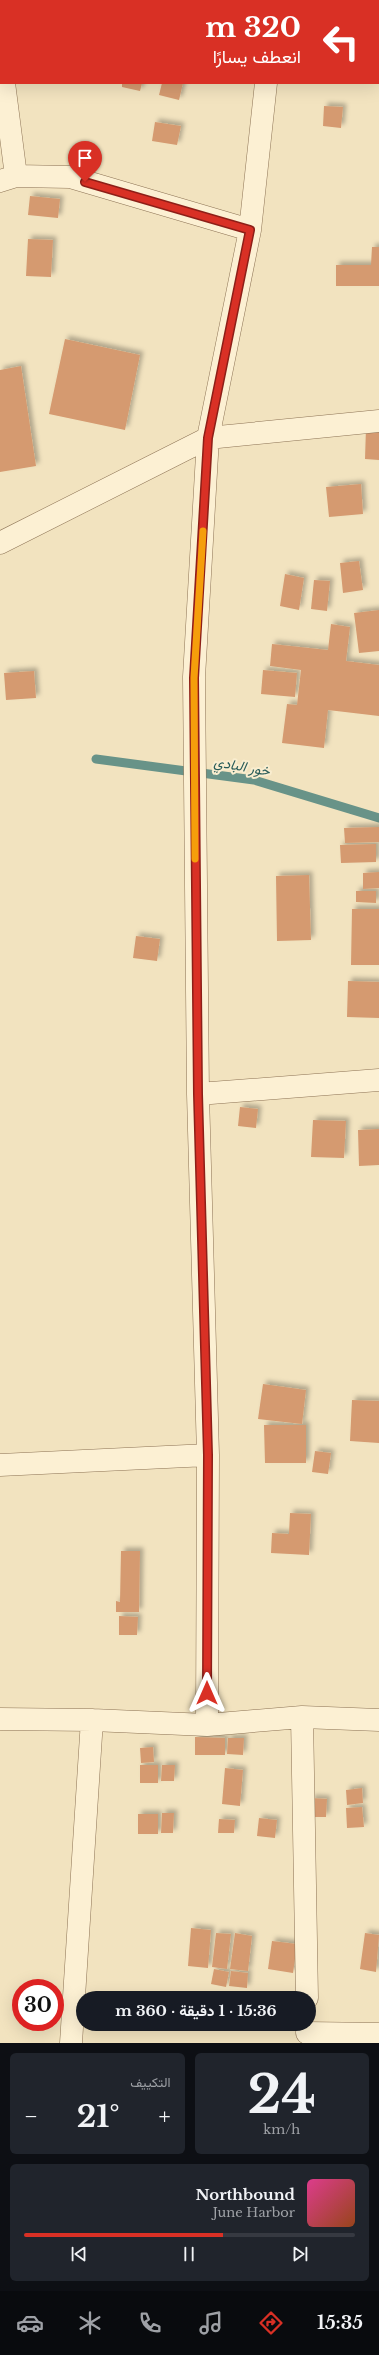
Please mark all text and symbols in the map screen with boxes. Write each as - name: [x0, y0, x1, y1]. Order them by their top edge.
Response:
- text: 320 m: [205, 10, 301, 45]
- icon: left: [315, 16, 367, 68]
- text: انعطف يسارًا: [213, 46, 301, 68]
- pin: [68, 141, 102, 182]
- icon: arrive: [74, 147, 96, 169]
- water label: خور البادي: [212, 752, 272, 783]
- position arrow: [186, 1672, 228, 1714]
- speed limit sign: 30: [12, 1979, 64, 2031]
- text: 15:36 · 1 دقيقة · 360 m: [115, 2001, 277, 2020]
- text: 24: [248, 2063, 316, 2127]
- text: التكييف: [130, 2074, 171, 2091]
- text: 21°: [77, 2098, 119, 2135]
- text: −: [24, 2103, 38, 2130]
- text: +: [158, 2103, 170, 2130]
- text: km/h: [263, 2121, 300, 2138]
- text: Northbound: [196, 2185, 295, 2204]
- text: June Harbor: [213, 2204, 295, 2221]
- icon: previous: [68, 2243, 90, 2265]
- icon: pause: [178, 2243, 200, 2265]
- icon: next: [289, 2243, 311, 2265]
- icon: car: [16, 2309, 44, 2337]
- icon: climate: [76, 2309, 104, 2337]
- icon: phone: [136, 2309, 164, 2337]
- icon: music: [197, 2309, 225, 2337]
- icon: directions: [257, 2309, 285, 2337]
- text: 15:35: [317, 2312, 363, 2334]

